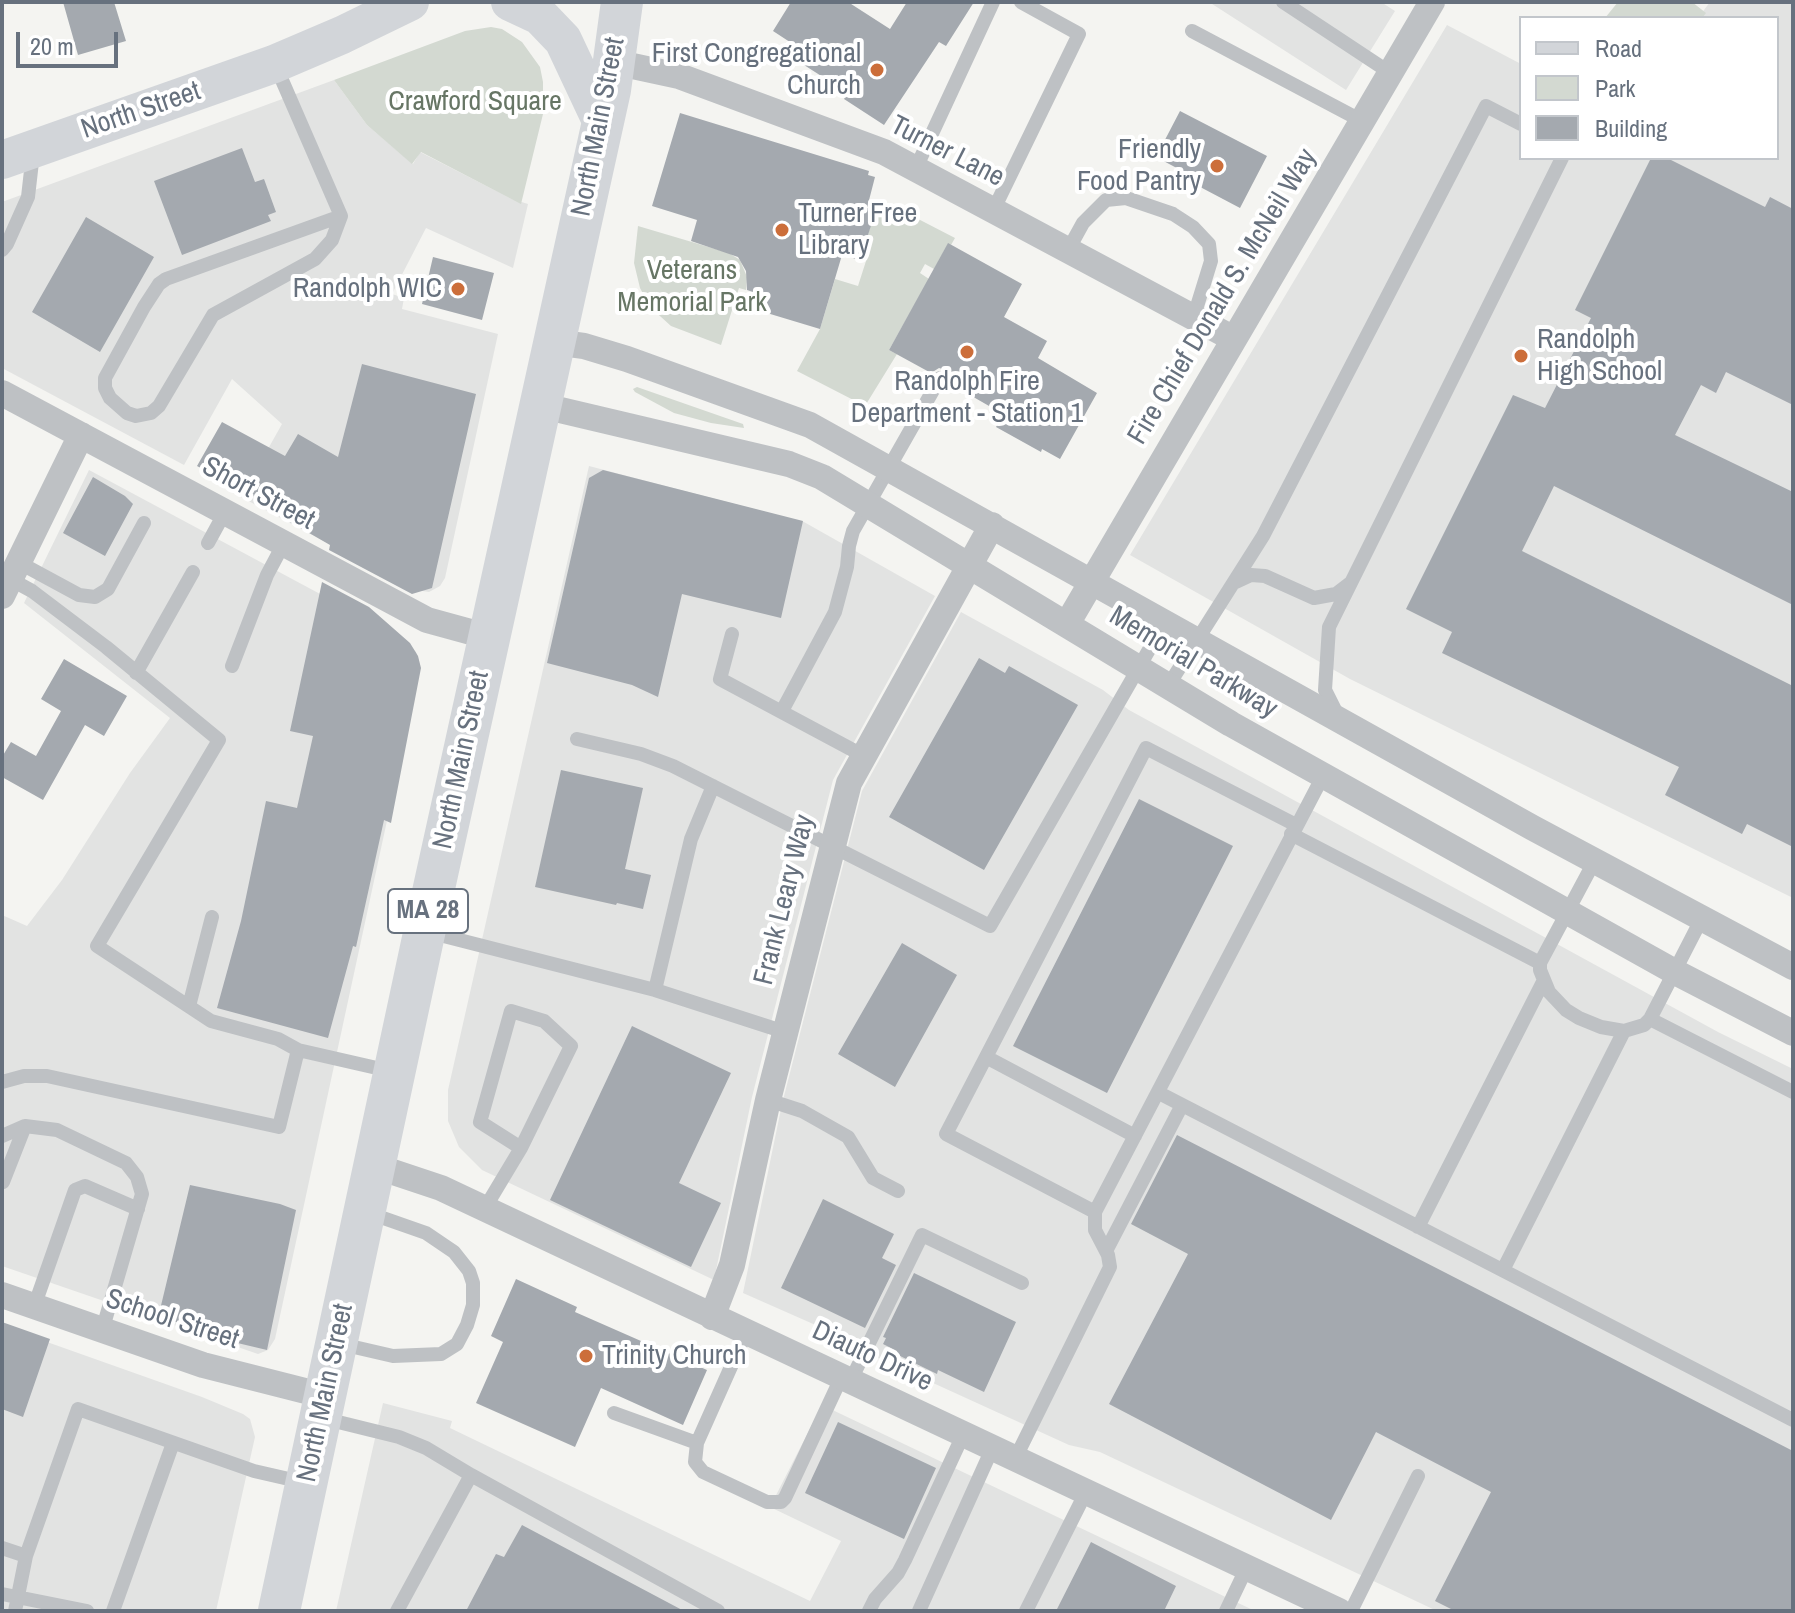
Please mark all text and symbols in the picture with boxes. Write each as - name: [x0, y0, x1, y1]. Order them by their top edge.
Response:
- scale bar: [20, 16, 122, 66]
- legend: [1519, 16, 1779, 160]
- text: 20 m: [30, 30, 74, 62]
- text: Road: [1595, 32, 1642, 64]
- street label: North Main Street: [565, 35, 633, 219]
- place label: First Congregational Church: [652, 37, 861, 103]
- marker: First Congregational Church: [868, 61, 886, 79]
- text: Park: [1595, 72, 1635, 104]
- street label: North Street: [77, 75, 205, 147]
- park label: Crawford Square: [388, 85, 562, 119]
- street label: Turner Lane: [885, 109, 1009, 195]
- text: Building: [1595, 112, 1667, 144]
- place label: Friendly Food Pantry: [1077, 133, 1201, 199]
- street label: Fire Chief Donald S. McNeil Way: [1121, 143, 1325, 451]
- marker: Friendly Food Pantry: [1208, 157, 1226, 175]
- place label: Turner Free Library: [798, 197, 917, 263]
- marker: Turner Free Library: [773, 221, 791, 239]
- park label: Veterans Memorial Park: [617, 254, 767, 320]
- place label: Randolph WIC: [293, 272, 442, 306]
- marker: Randolph WIC: [449, 280, 467, 298]
- place label: Randolph High School: [1537, 323, 1662, 389]
- marker: Randolph Fire Department - Station 1: [958, 343, 976, 361]
- marker: Randolph High School: [1512, 347, 1530, 365]
- place label: Randolph Fire Department - Station 1: [851, 365, 1083, 431]
- street label: Short Street: [196, 450, 320, 538]
- street label: Memorial Parkway: [1103, 600, 1283, 726]
- street label: North Main Street: [427, 668, 497, 852]
- street label: Frank Leary Way: [748, 812, 822, 988]
- road number: MA 28: [388, 889, 468, 933]
- street label: School Street: [101, 1283, 243, 1357]
- street label: North Main Street: [291, 1301, 361, 1485]
- street label: Diauto Drive: [806, 1315, 938, 1399]
- place label: Trinity Church: [602, 1339, 747, 1373]
- marker: Trinity Church: [577, 1347, 595, 1365]

